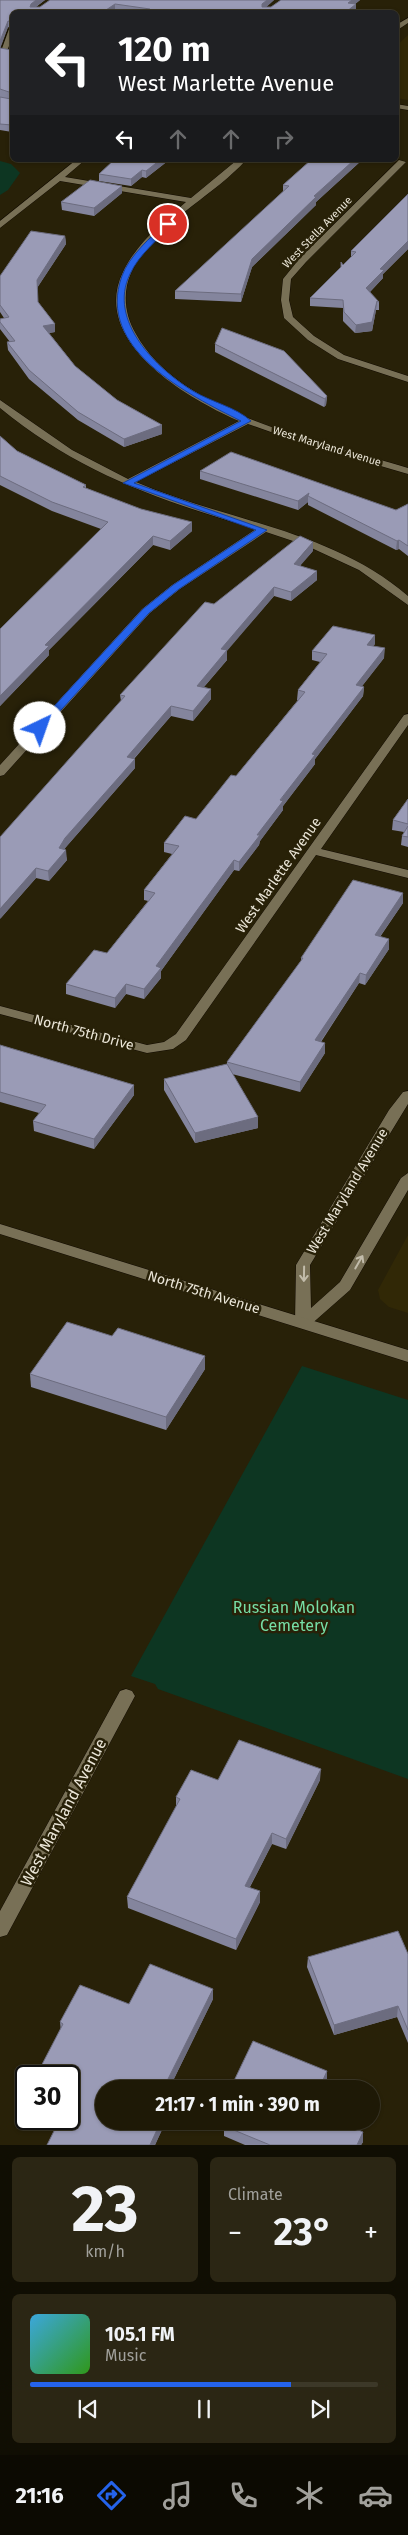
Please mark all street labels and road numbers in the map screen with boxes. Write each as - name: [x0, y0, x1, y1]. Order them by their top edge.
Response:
- street label: West Stella Avenue: [280, 194, 355, 271]
- street label: West Maryland Avenue: [271, 424, 383, 469]
- street label: West Marlette Avenue: [232, 814, 325, 937]
- street label: North 75th Drive: [32, 1011, 136, 1054]
- street label: West Maryland Avenue: [303, 1125, 392, 1257]
- street label: North 75th Avenue: [146, 1267, 262, 1318]
- street label: West Maryland Avenue: [17, 1735, 110, 1889]

